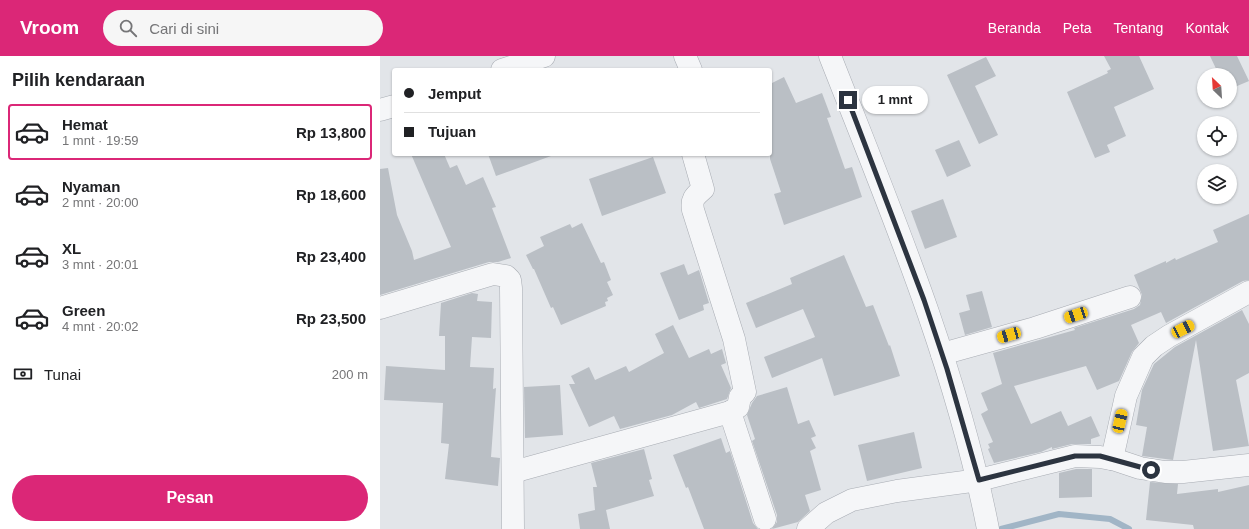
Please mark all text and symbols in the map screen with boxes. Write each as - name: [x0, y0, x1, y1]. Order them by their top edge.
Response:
- search box: [103, 10, 383, 46]
- text: Vroom: [20, 17, 79, 38]
- icon: search: [117, 17, 139, 39]
- text: Cari di sini: [149, 20, 219, 37]
- text: Beranda: [988, 20, 1041, 36]
- text: Peta: [1063, 20, 1092, 36]
- text: Tentang: [1114, 20, 1163, 36]
- text: Kontak: [1185, 20, 1229, 36]
- north arrow: [1197, 68, 1237, 108]
- map controls: [1197, 68, 1237, 204]
- text: Pilih kendaraan: [12, 70, 145, 90]
- text: Jemput: [428, 85, 481, 102]
- callout: 1 mnt: [862, 86, 928, 114]
- route end: [839, 91, 857, 109]
- text: 1 mnt: [878, 92, 912, 107]
- icon: car: [14, 114, 50, 150]
- text: Hemat: [62, 116, 108, 133]
- button: locate: [1197, 116, 1237, 156]
- text: Tujuan: [428, 123, 476, 140]
- text: Rp 13,800: [296, 124, 366, 141]
- text: 1 mnt · 19:59: [62, 133, 139, 148]
- button: layers: [1197, 164, 1237, 204]
- icon: car: [14, 176, 50, 212]
- text: Nyaman: [62, 178, 120, 195]
- text: Rp 18,600: [296, 186, 366, 203]
- text: 2 mnt · 20:00: [62, 195, 139, 210]
- icon: car: [14, 238, 50, 274]
- text: XL: [62, 240, 81, 257]
- text: Rp 23,400: [296, 248, 366, 265]
- text: 3 mnt · 20:01: [62, 257, 139, 272]
- icon: car: [14, 300, 50, 336]
- text: Green: [62, 302, 105, 319]
- car: [1063, 306, 1089, 324]
- text: Rp 23,500: [296, 310, 366, 327]
- car: [1170, 318, 1196, 340]
- text: 4 mnt · 20:02: [62, 319, 139, 334]
- car: [996, 326, 1022, 344]
- icon: cash: [12, 363, 34, 385]
- text: Tunai: [44, 366, 81, 383]
- text: 200 m: [332, 367, 368, 382]
- car: [1111, 408, 1129, 434]
- route start: [1142, 461, 1160, 479]
- button: Pesan: [12, 475, 368, 521]

